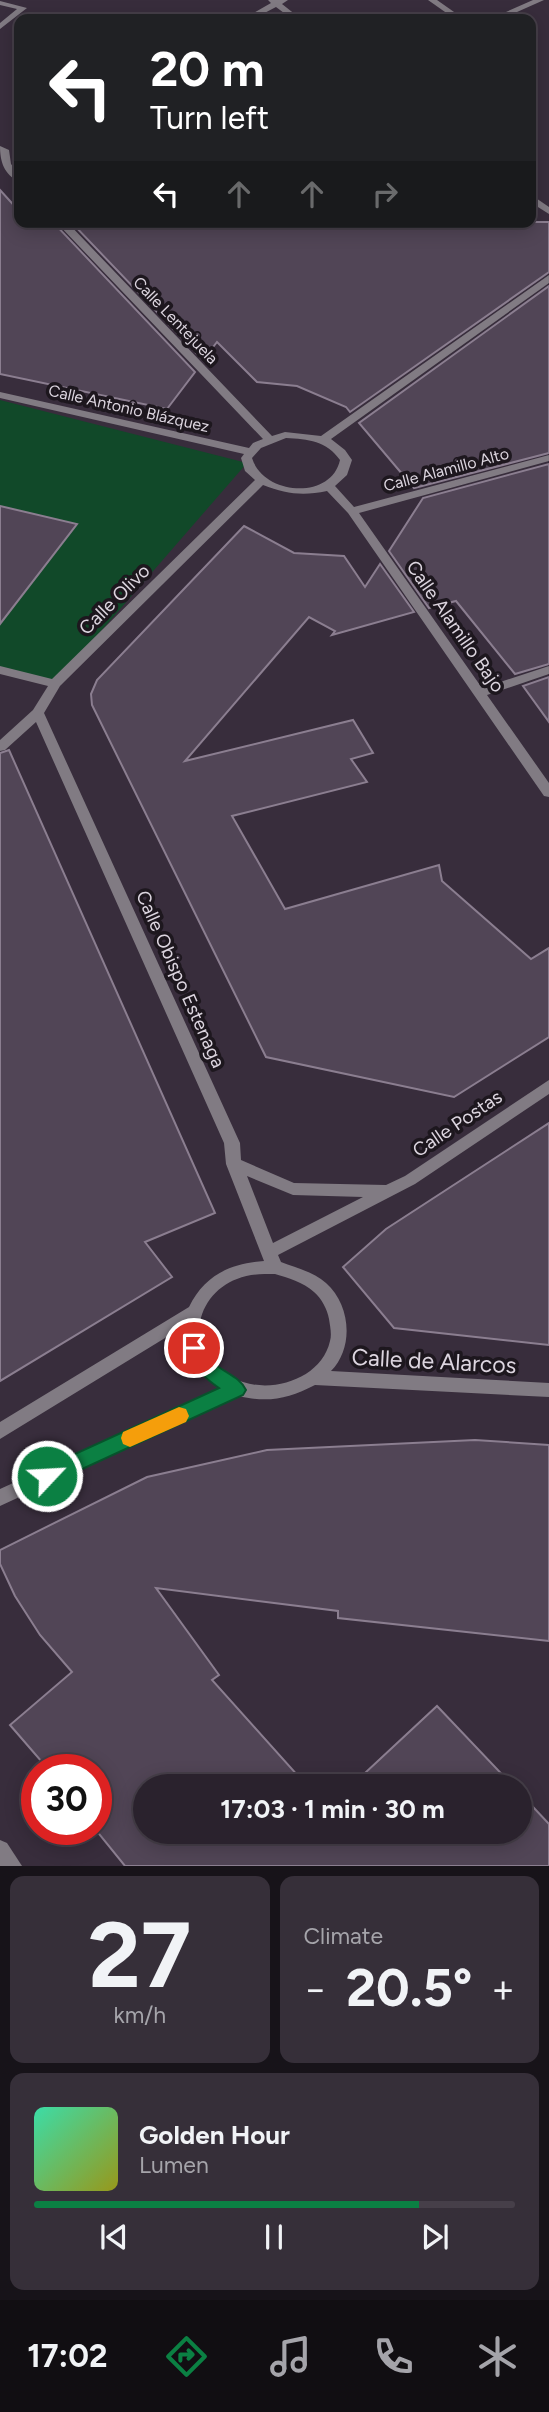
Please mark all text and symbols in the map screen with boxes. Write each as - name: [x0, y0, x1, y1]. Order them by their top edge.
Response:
- text: 20 m: [150, 39, 265, 98]
- icon: left: [35, 42, 126, 133]
- text: Turn left: [150, 99, 269, 137]
- icon: left: [147, 175, 185, 213]
- icon: ahead: [220, 175, 258, 213]
- icon: ahead: [293, 175, 331, 213]
- icon: right: [366, 175, 404, 213]
- street label: Calle Lentejuela: [129, 273, 222, 368]
- street label: Calle Antonio Blázquez: [47, 381, 211, 436]
- street label: Calle Alamillo Alto: [381, 444, 511, 495]
- street label: Calle Alamillo Bajo: [402, 556, 510, 697]
- street label: Calle Olivo: [74, 559, 155, 640]
- street label: Calle Obispo Estenaga: [131, 887, 230, 1071]
- street label: Calle Postas: [408, 1085, 507, 1162]
- pin: [164, 1318, 224, 1378]
- icon: arrive: [175, 1329, 213, 1367]
- street label: Calle de Alarcos: [351, 1343, 517, 1379]
- position arrow: [10, 1439, 84, 1513]
- speed limit sign: 30: [21, 1754, 112, 1845]
- text: 17:03 · 1 min · 30 m: [220, 1793, 445, 1825]
- text: 27: [88, 1901, 191, 2010]
- text: Climate: [304, 1922, 383, 1950]
- text: 20.5°: [346, 1957, 473, 2019]
- text: −: [304, 1966, 327, 2012]
- text: +: [491, 1966, 515, 2012]
- text: km/h: [113, 2001, 166, 2029]
- text: Golden Hour: [139, 2119, 290, 2151]
- text: Lumen: [139, 2151, 209, 2179]
- icon: previous: [95, 2218, 133, 2256]
- icon: pause: [255, 2218, 293, 2256]
- icon: next: [416, 2218, 454, 2256]
- icon: directions: [162, 2332, 211, 2381]
- icon: music: [266, 2332, 315, 2381]
- icon: phone: [369, 2332, 418, 2381]
- icon: climate: [473, 2332, 522, 2381]
- text: 17:02: [27, 2337, 107, 2375]

